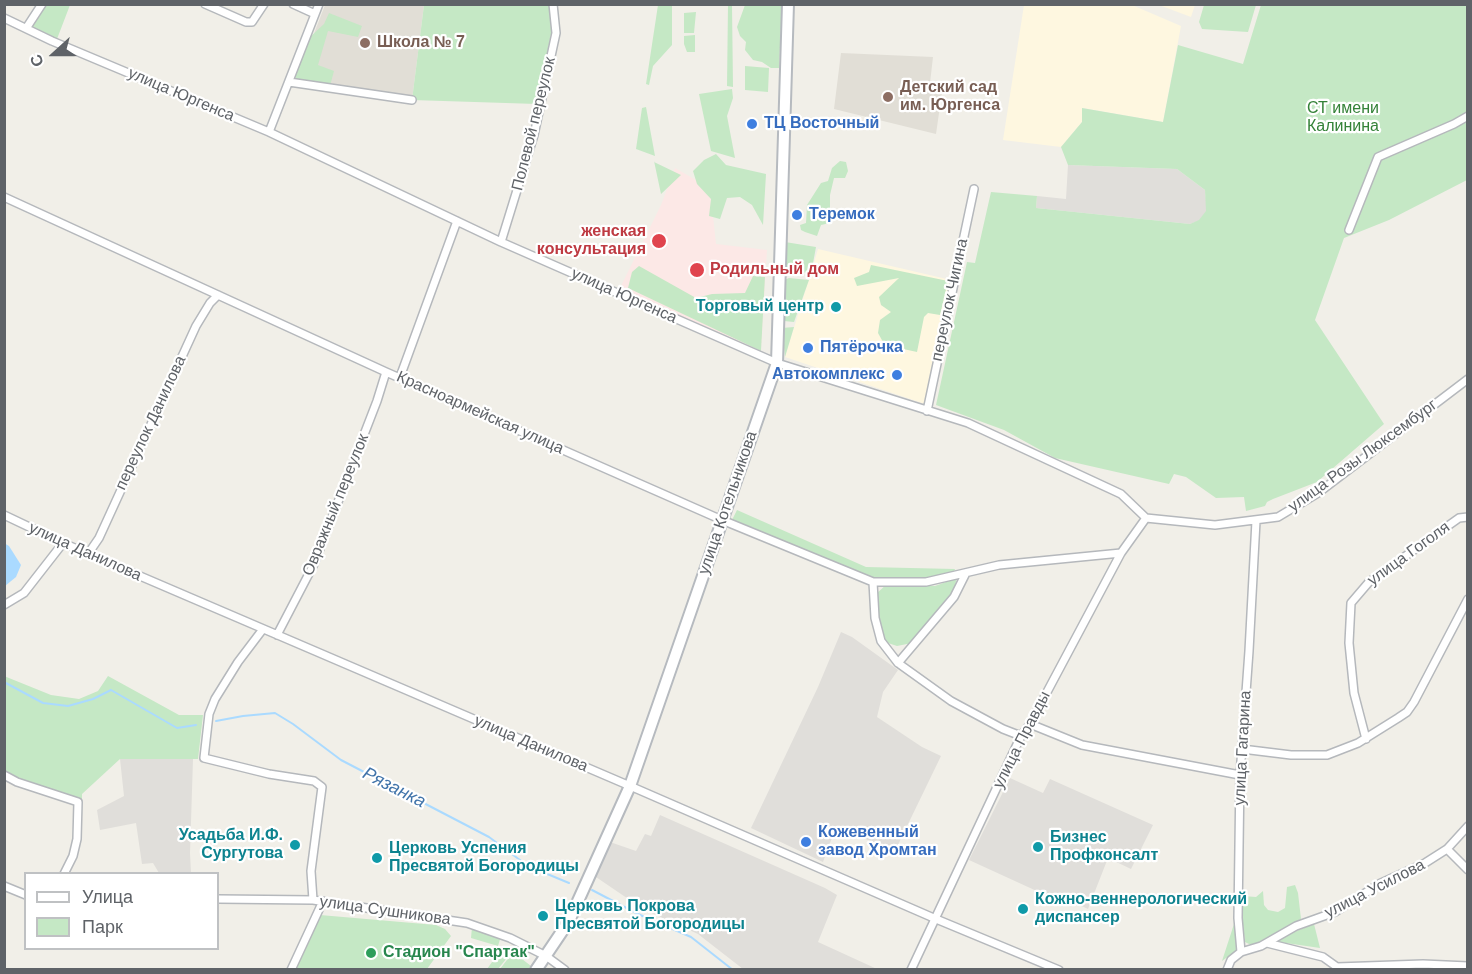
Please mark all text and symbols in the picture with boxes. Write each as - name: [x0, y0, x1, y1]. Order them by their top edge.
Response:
- north arrow: [24, 24, 84, 84]
- place label: Школа № 7: [377, 33, 465, 53]
- marker: Школа № 7: [358, 36, 372, 50]
- text: С: [27, 52, 47, 69]
- street label: Полевой переулок: [508, 55, 560, 193]
- street label: улица Юргенса: [125, 64, 237, 126]
- place label: Детский сад им. Юргенса: [900, 78, 1000, 116]
- marker: Детский сад им. Юргенса: [881, 90, 895, 104]
- park label: СТ имени Калинина: [1307, 99, 1379, 137]
- place label: ТЦ Восточный: [764, 114, 879, 134]
- marker: ТЦ Восточный: [745, 117, 759, 131]
- place label: Теремок: [809, 205, 875, 225]
- marker: Теремок: [790, 208, 804, 222]
- place label: женская консультация: [537, 222, 646, 260]
- marker: женская консультация: [650, 232, 668, 250]
- street label: переулок Чигина: [928, 237, 972, 363]
- place label: Родильный дом: [710, 260, 839, 280]
- marker: Родильный дом: [688, 261, 706, 279]
- street label: улица Юргенса: [568, 264, 680, 328]
- place label: Торговый центр: [696, 297, 824, 317]
- marker: Торговый центр: [829, 300, 843, 314]
- place label: Пятёрочка: [820, 338, 903, 358]
- marker: Пятёрочка: [801, 341, 815, 355]
- street label: переулок Данилова: [111, 353, 191, 493]
- place label: Автокомплекс: [772, 365, 885, 385]
- street label: Красноармейская улица: [393, 367, 567, 459]
- marker: Автокомплекс: [890, 368, 904, 382]
- street label: улица Розы Люксембург: [1285, 396, 1441, 516]
- street label: улица Котельникова: [694, 429, 762, 577]
- street label: Овражный переулок: [299, 431, 373, 579]
- street label: улица Гоголя: [1364, 518, 1454, 590]
- street label: улица Данилова: [26, 519, 144, 585]
- street label: улица Правды: [989, 688, 1055, 792]
- street label: улица Гагарина: [1230, 690, 1256, 806]
- street label: улица Данилова: [471, 711, 591, 777]
- water label: Рязанка: [359, 763, 429, 813]
- place label: Кожевенный завод Хромтан: [818, 823, 937, 861]
- place label: Усадьба И.Ф. Сургутова: [179, 826, 283, 864]
- place label: Бизнес Профконсалт: [1050, 828, 1158, 866]
- marker: Кожевенный завод Хромтан: [799, 835, 813, 849]
- marker: Усадьба И.Ф. Сургутова: [288, 838, 302, 852]
- place label: Церковь Успения Пресвятой Богородицы: [389, 839, 579, 877]
- marker: Бизнес Профконсалт: [1031, 840, 1045, 854]
- marker: Церковь Успения Пресвятой Богородицы: [370, 851, 384, 865]
- street label: улица Усилова: [1322, 855, 1428, 923]
- legend: [24, 872, 219, 950]
- text: Улица: [82, 887, 133, 907]
- place label: Кожно-веннерологический диспансер: [1035, 890, 1247, 928]
- street label: улица Сушникова: [318, 892, 452, 930]
- place label: Церковь Покрова Пресвятой Богородицы: [555, 897, 745, 935]
- marker: Кожно-веннерологический диспансер: [1016, 902, 1030, 916]
- marker: Церковь Покрова Пресвятой Богородицы: [536, 909, 550, 923]
- text: Парк: [82, 917, 123, 937]
- place label: Стадион "Спартак": [383, 943, 535, 963]
- marker: Стадион "Спартак": [364, 946, 378, 960]

